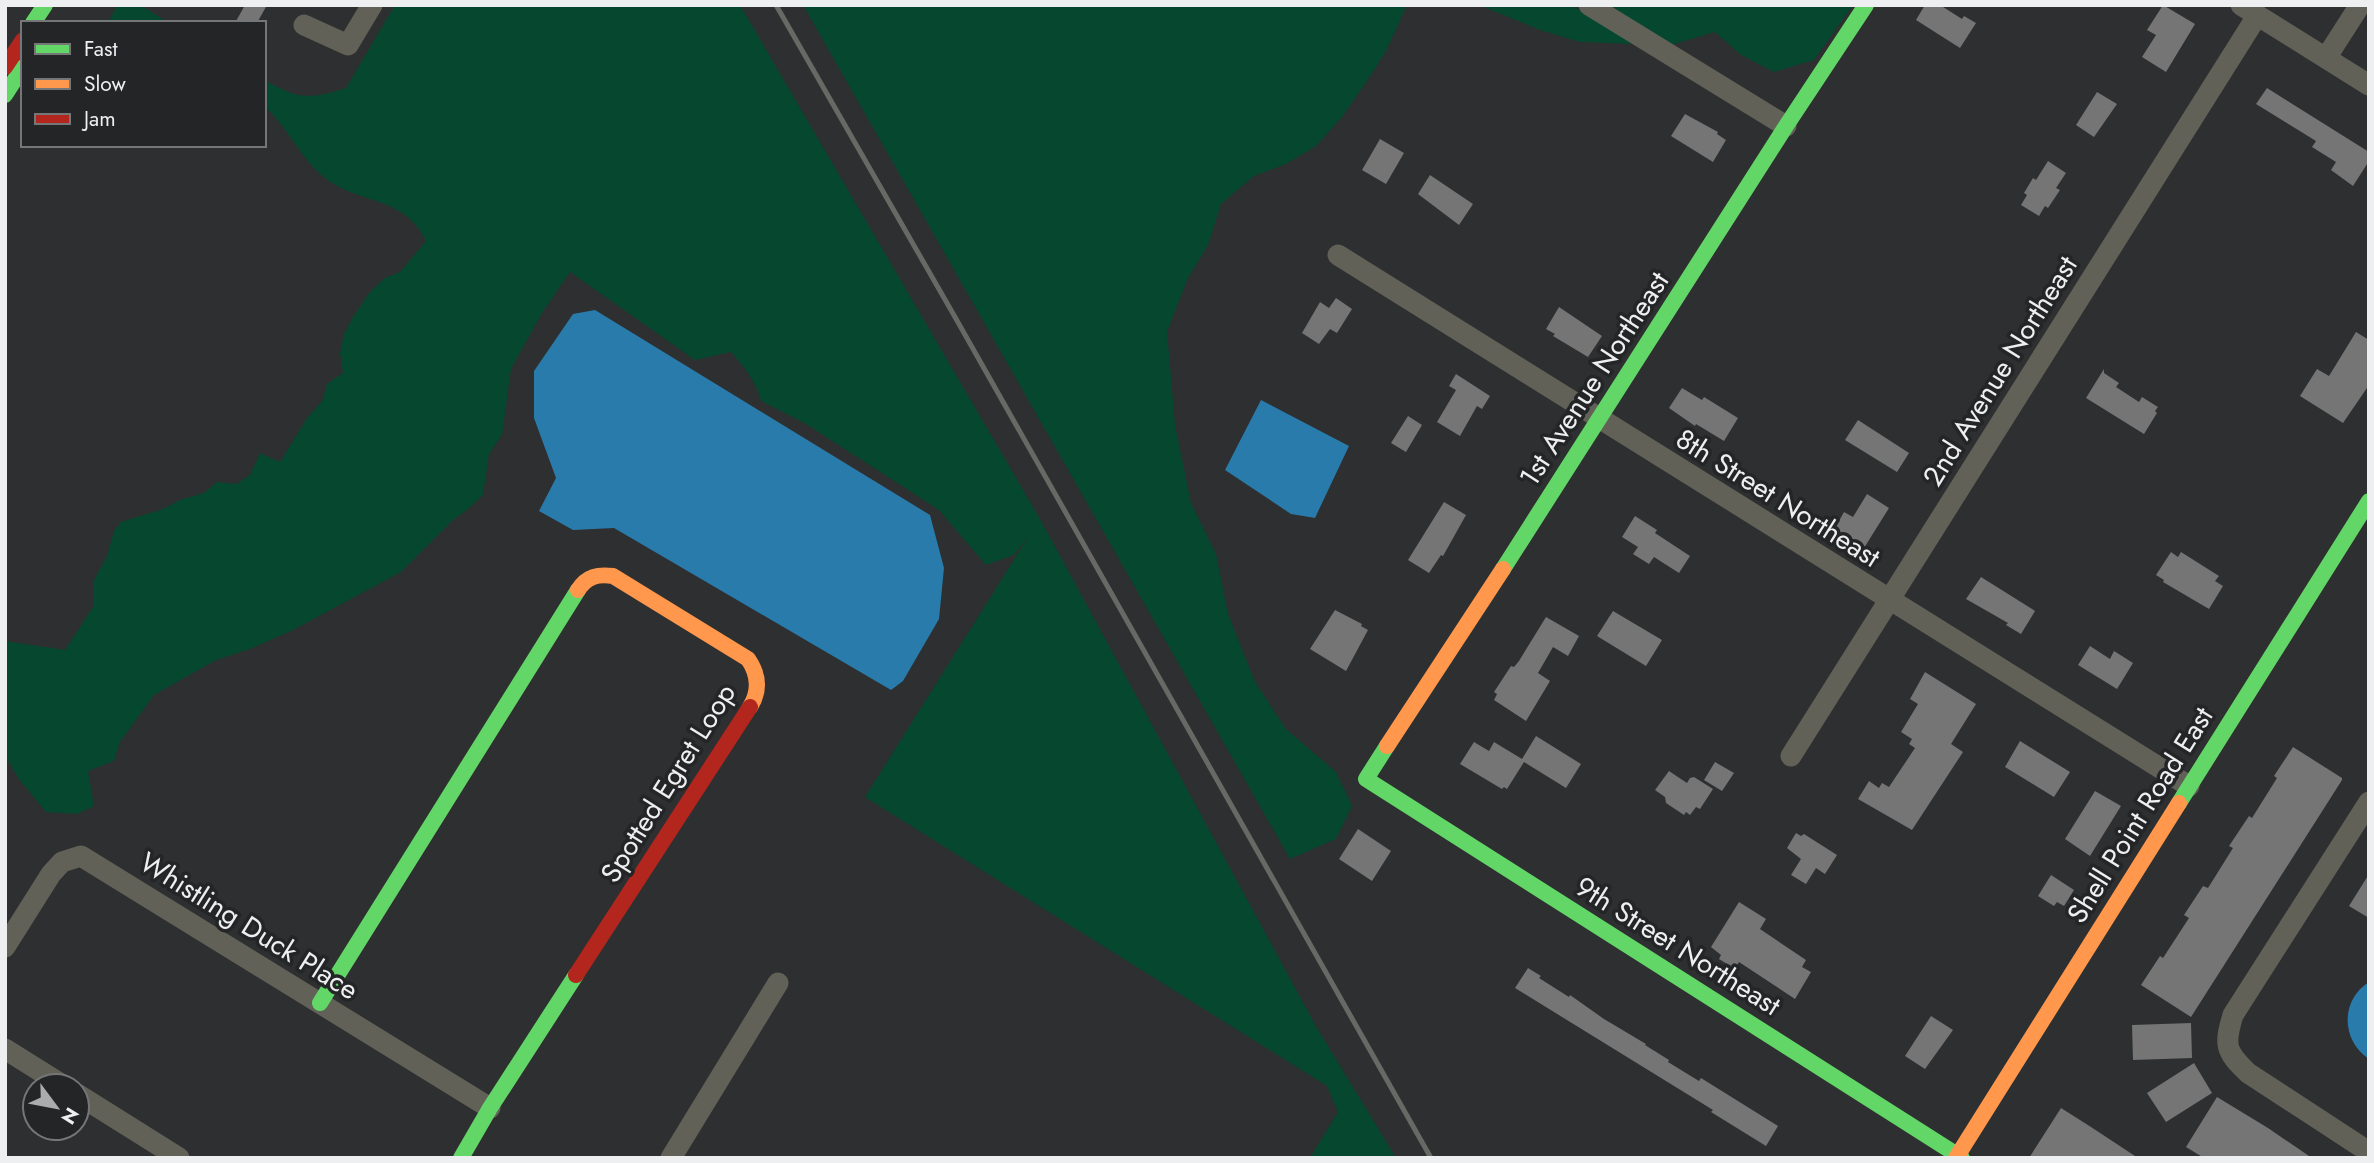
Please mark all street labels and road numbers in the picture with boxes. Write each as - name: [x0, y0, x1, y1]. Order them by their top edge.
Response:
- street label: 2nd Avenue Northeast: [1913, 248, 2088, 494]
- street label: 1st Avenue Northeast: [1509, 263, 1679, 494]
- street label: 8th Street Northeast: [1668, 419, 1888, 578]
- street label: Spotted Egret Loop: [590, 675, 746, 891]
- street label: Shell Point Road East: [2057, 699, 2223, 931]
- street label: Whistling Duck Place: [132, 842, 366, 1010]
- street label: 9th Street Northeast: [1567, 866, 1789, 1026]

